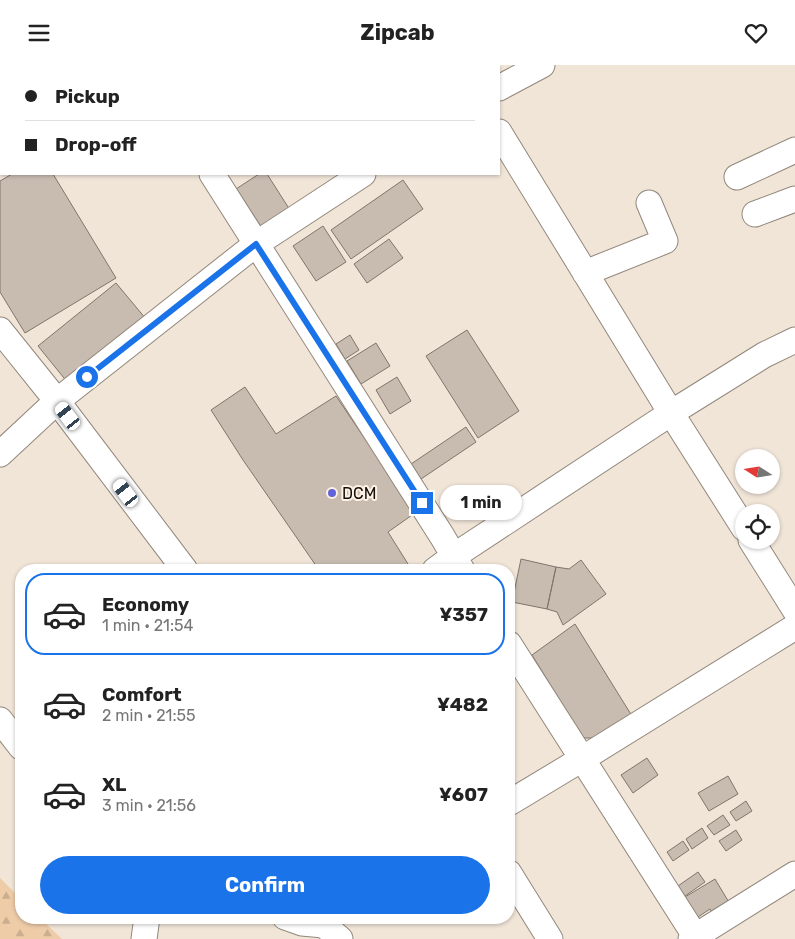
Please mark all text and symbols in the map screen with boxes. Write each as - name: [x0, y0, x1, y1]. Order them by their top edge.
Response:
- icon: menu: [25, 19, 53, 47]
- text: Zipcab: [360, 19, 435, 46]
- icon: heart: [742, 19, 770, 47]
- text: Pickup: [55, 85, 120, 108]
- text: Drop-off: [55, 133, 137, 156]
- route start: [76, 366, 98, 388]
- car: [52, 400, 83, 432]
- north arrow: [735, 449, 780, 494]
- map controls: [735, 449, 780, 549]
- car: [110, 477, 141, 509]
- place label: DCM: [342, 484, 376, 503]
- callout: 1 min: [440, 485, 522, 521]
- marker: DCM: [326, 487, 338, 499]
- route end: [411, 492, 433, 514]
- text: 1 min: [461, 493, 501, 512]
- button: locate: [735, 504, 780, 549]
- icon: car: [42, 592, 87, 637]
- text: Economy: [102, 593, 189, 616]
- text: ¥357: [439, 603, 488, 626]
- text: 1 min · 21:54: [102, 616, 193, 635]
- icon: car: [42, 682, 87, 727]
- text: Comfort: [102, 683, 182, 706]
- text: ¥482: [437, 693, 488, 716]
- text: 2 min · 21:55: [102, 706, 196, 725]
- icon: car: [42, 772, 87, 817]
- text: XL: [102, 773, 126, 796]
- text: ¥607: [439, 783, 488, 806]
- text: 3 min · 21:56: [102, 796, 196, 815]
- button: Confirm: [40, 856, 490, 914]

